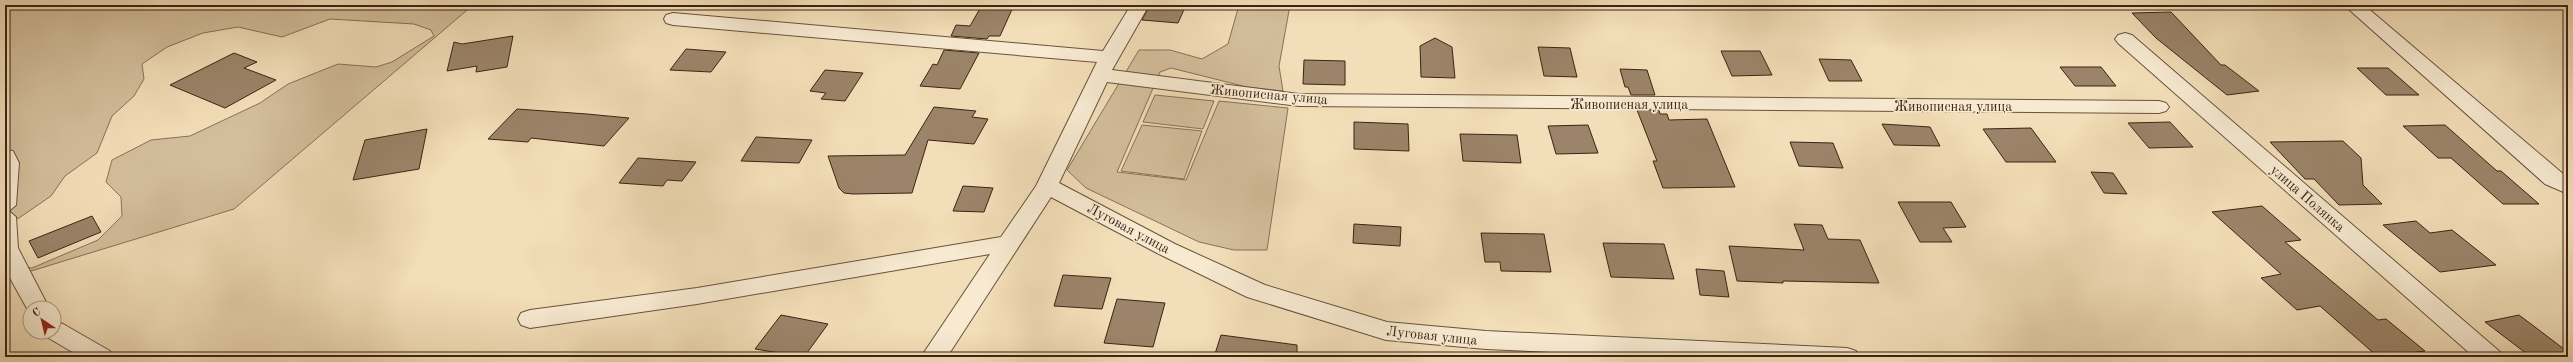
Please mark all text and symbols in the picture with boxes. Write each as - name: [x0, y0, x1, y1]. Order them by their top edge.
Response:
- street label: Живописная улица: [1209, 83, 1328, 107]
- street label: Живописная улица: [1570, 98, 1688, 112]
- street label: Живописная улица: [1894, 100, 2012, 114]
- street label: улица Полянка: [2267, 163, 2347, 235]
- street label: Луговая улица: [1085, 201, 1172, 257]
- north arrow: [22, 300, 62, 340]
- text: С: [31, 306, 43, 320]
- street label: Луговая улица: [1386, 324, 1478, 348]

